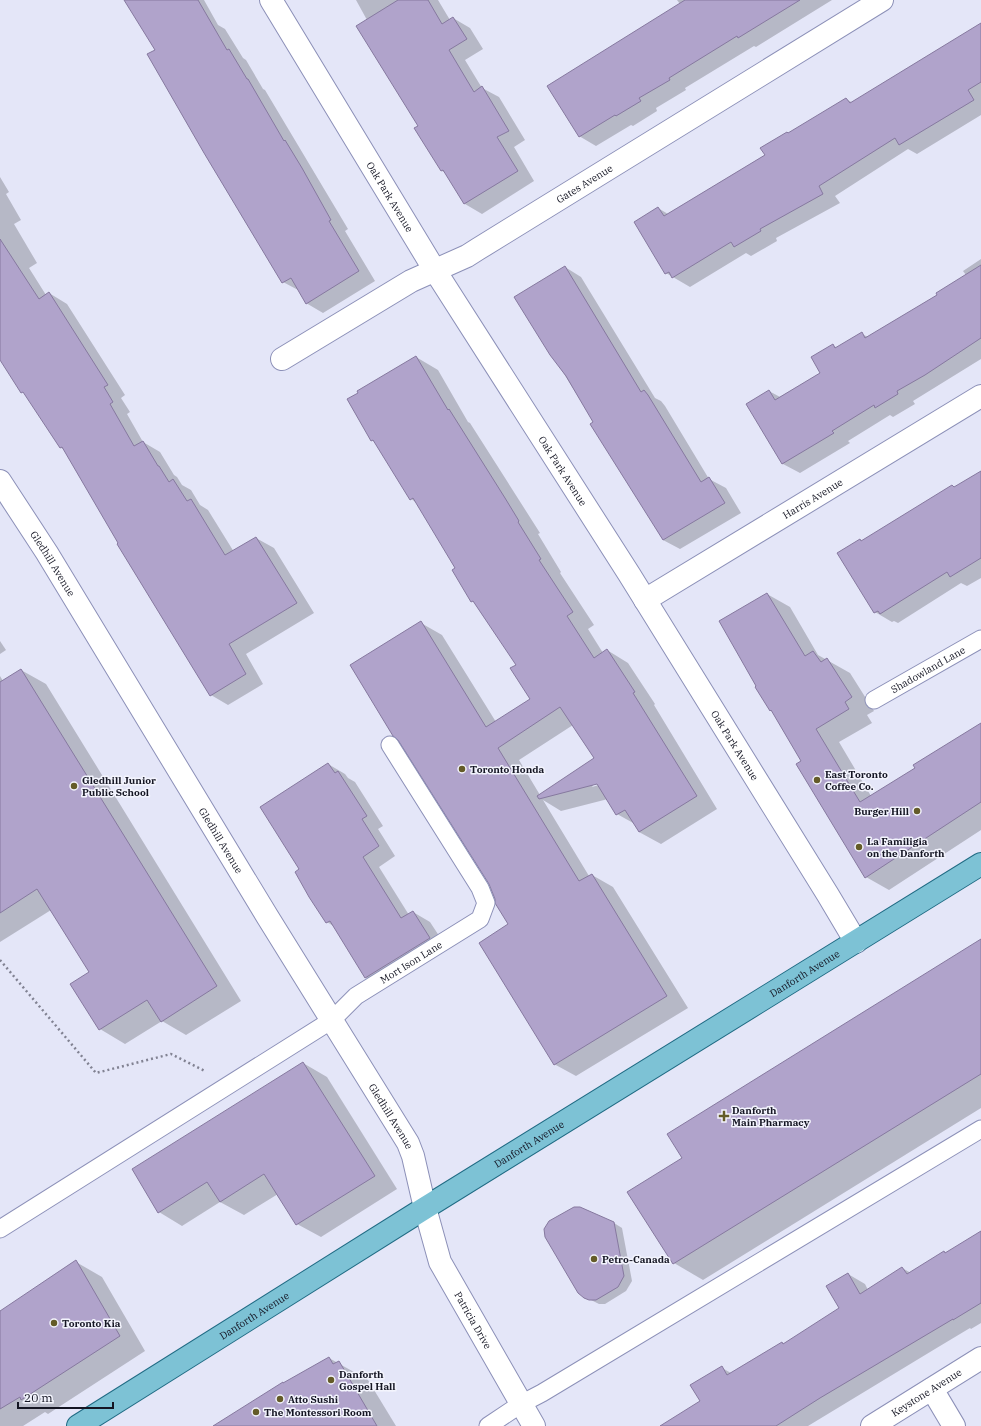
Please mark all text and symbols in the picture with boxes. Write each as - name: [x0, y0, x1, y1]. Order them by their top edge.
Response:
- street label: Oak Park Avenue: [363, 159, 416, 235]
- street label: Gates Avenue: [554, 162, 615, 206]
- street label: Oak Park Avenue: [535, 434, 590, 508]
- street label: Harris Avenue: [780, 476, 845, 522]
- street label: Gledhill Avenue: [27, 528, 78, 599]
- street label: Shadowland Lane: [889, 643, 968, 696]
- street label: Oak Park Avenue: [708, 708, 761, 783]
- place label: Toronto Honda: [470, 763, 545, 776]
- marker: Toronto Honda: [457, 764, 467, 774]
- place label: East Toronto Coffee Co.: [825, 768, 888, 793]
- place label: Gledhill Junior Public School: [82, 774, 156, 799]
- marker: East Toronto Coffee Co.: [812, 775, 822, 785]
- marker: Gledhill Junior Public School: [69, 781, 79, 791]
- street label: Gledhill Avenue: [196, 805, 246, 876]
- place label: Burger Hill: [854, 805, 909, 818]
- marker: Burger Hill: [912, 806, 922, 816]
- place label: La Familigia on the Danforth: [867, 835, 945, 860]
- marker: La Familigia on the Danforth: [854, 842, 864, 852]
- street label: Mort Ison Lane: [378, 938, 445, 986]
- street label: Danforth Avenue: [767, 947, 842, 1000]
- street label: Gledhill Avenue: [366, 1081, 416, 1151]
- place label: Danforth Main Pharmacy: [732, 1104, 810, 1129]
- marker: Danforth Main Pharmacy: [719, 1111, 729, 1121]
- street label: Danforth Avenue: [492, 1118, 567, 1171]
- place label: Petro-Canada: [602, 1253, 670, 1266]
- marker: Petro-Canada: [589, 1254, 599, 1264]
- street label: Danforth Avenue: [217, 1289, 292, 1343]
- street label: Patricia Drive: [451, 1289, 494, 1351]
- place label: Toronto Kia: [62, 1317, 121, 1330]
- marker: Toronto Kia: [49, 1318, 59, 1328]
- street label: Keystone Avenue: [889, 1366, 964, 1419]
- place label: Danforth Gospel Hall: [339, 1368, 396, 1393]
- marker: Danforth Gospel Hall: [326, 1375, 336, 1385]
- scale bar: [18, 1384, 113, 1410]
- text: 20 m: [24, 1390, 53, 1405]
- place label: Atto Sushi: [288, 1393, 339, 1406]
- marker: Atto Sushi: [275, 1394, 285, 1404]
- place label: The Montessori Room: [264, 1406, 372, 1419]
- marker: The Montessori Room: [251, 1407, 261, 1417]

